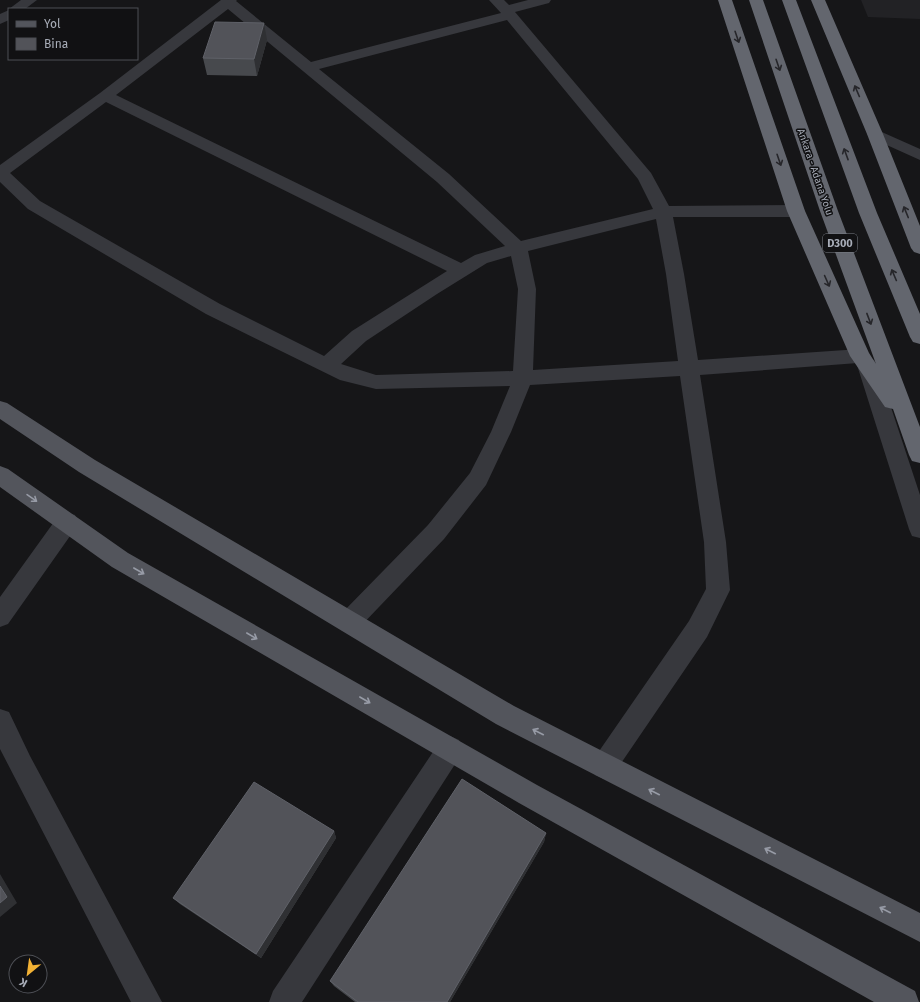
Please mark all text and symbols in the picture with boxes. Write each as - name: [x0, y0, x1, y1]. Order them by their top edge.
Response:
- legend: [8, 8, 138, 60]
- text: Yol: [44, 17, 61, 31]
- one-way arrow: [734, 30, 741, 43]
- text: Bina: [44, 37, 68, 51]
- one-way arrow: [775, 58, 782, 71]
- one-way arrow: [852, 86, 860, 98]
- street label: Ankara - Adana Yolu: [795, 127, 835, 217]
- one-way arrow: [842, 148, 849, 161]
- one-way arrow: [775, 154, 783, 166]
- one-way arrow: [901, 206, 909, 218]
- road number: D300: [823, 234, 857, 252]
- one-way arrow: [890, 269, 897, 281]
- one-way arrow: [823, 274, 831, 286]
- one-way arrow: [866, 313, 874, 325]
- one-way arrow: [26, 494, 37, 502]
- one-way arrow: [133, 568, 145, 576]
- one-way arrow: [246, 632, 258, 640]
- one-way arrow: [359, 697, 371, 705]
- one-way arrow: [533, 728, 545, 735]
- one-way arrow: [648, 787, 660, 795]
- one-way arrow: [764, 847, 776, 854]
- one-way arrow: [880, 906, 892, 913]
- north arrow: [8, 954, 48, 994]
- text: K: [16, 974, 30, 990]

